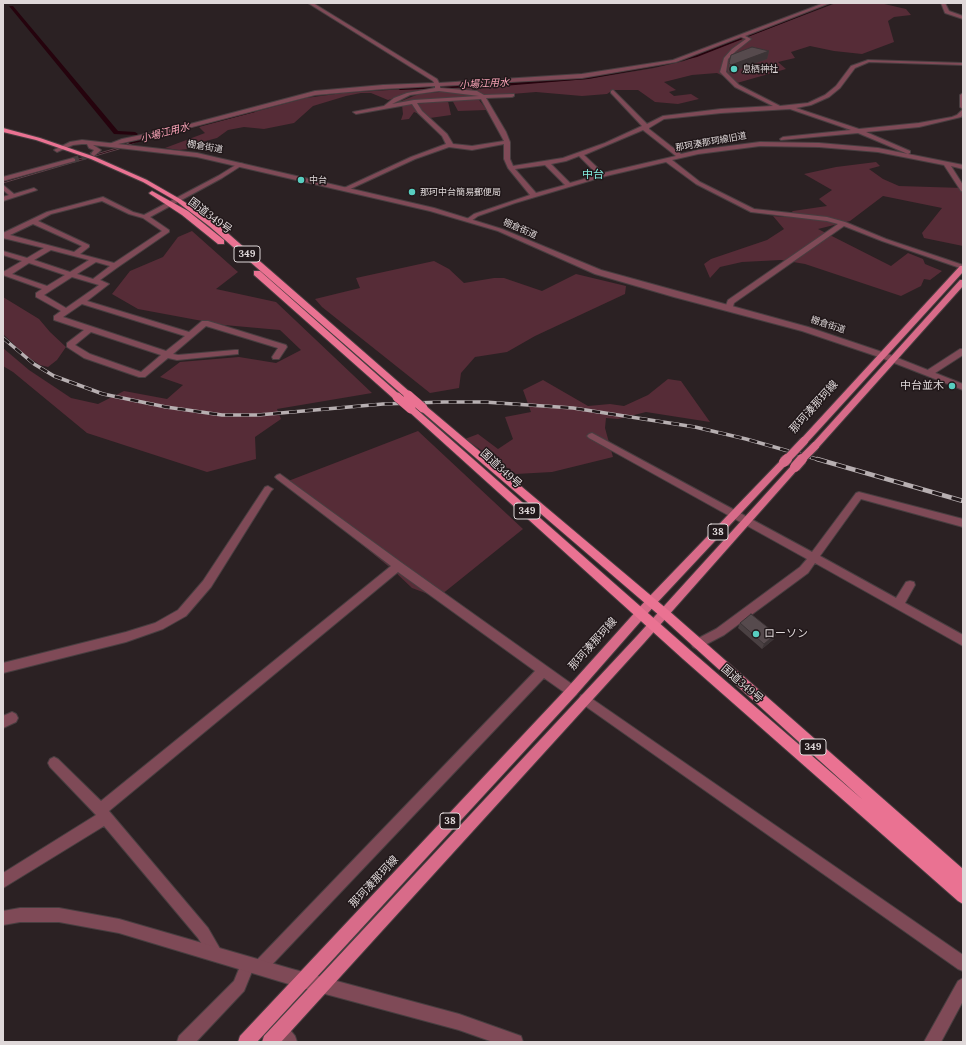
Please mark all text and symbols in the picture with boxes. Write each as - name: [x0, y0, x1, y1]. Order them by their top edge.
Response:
- marker: 息栖神社: [729, 64, 739, 74]
- place label: 息栖神社: [742, 64, 778, 74]
- water label: 小場江用水: [459, 77, 509, 91]
- water label: 小場江用水: [139, 121, 191, 145]
- street label: 那珂湊那珂線旧道: [675, 130, 747, 154]
- street label: 棚倉街道: [186, 139, 224, 155]
- district label: 中台: [582, 168, 604, 182]
- marker: 中台: [296, 175, 306, 185]
- place label: 中台: [309, 175, 327, 185]
- marker: 那珂中台簡易郵便局: [407, 187, 417, 197]
- place label: 那珂中台簡易郵便局: [420, 187, 501, 197]
- street label: 国道349号: [185, 195, 235, 237]
- street label: 棚倉街道: [501, 217, 539, 241]
- road number: 349: [234, 246, 260, 262]
- street label: 棚倉街道: [809, 314, 847, 336]
- street label: 那珂湊那珂線: [787, 378, 841, 436]
- place label: 中台並木: [900, 379, 944, 393]
- marker: 中台並木: [947, 381, 957, 391]
- street label: 国道349号: [477, 447, 525, 491]
- road number: 349: [514, 503, 540, 519]
- road number: 38: [708, 524, 728, 540]
- street label: 那珂湊那珂線: [566, 615, 620, 673]
- place label: ローソン: [764, 627, 808, 641]
- marker: ローソン: [751, 629, 761, 639]
- street label: 国道349号: [718, 662, 766, 706]
- road number: 349: [800, 739, 826, 755]
- road number: 38: [440, 813, 460, 829]
- street label: 那珂湊那珂線: [347, 853, 401, 911]

